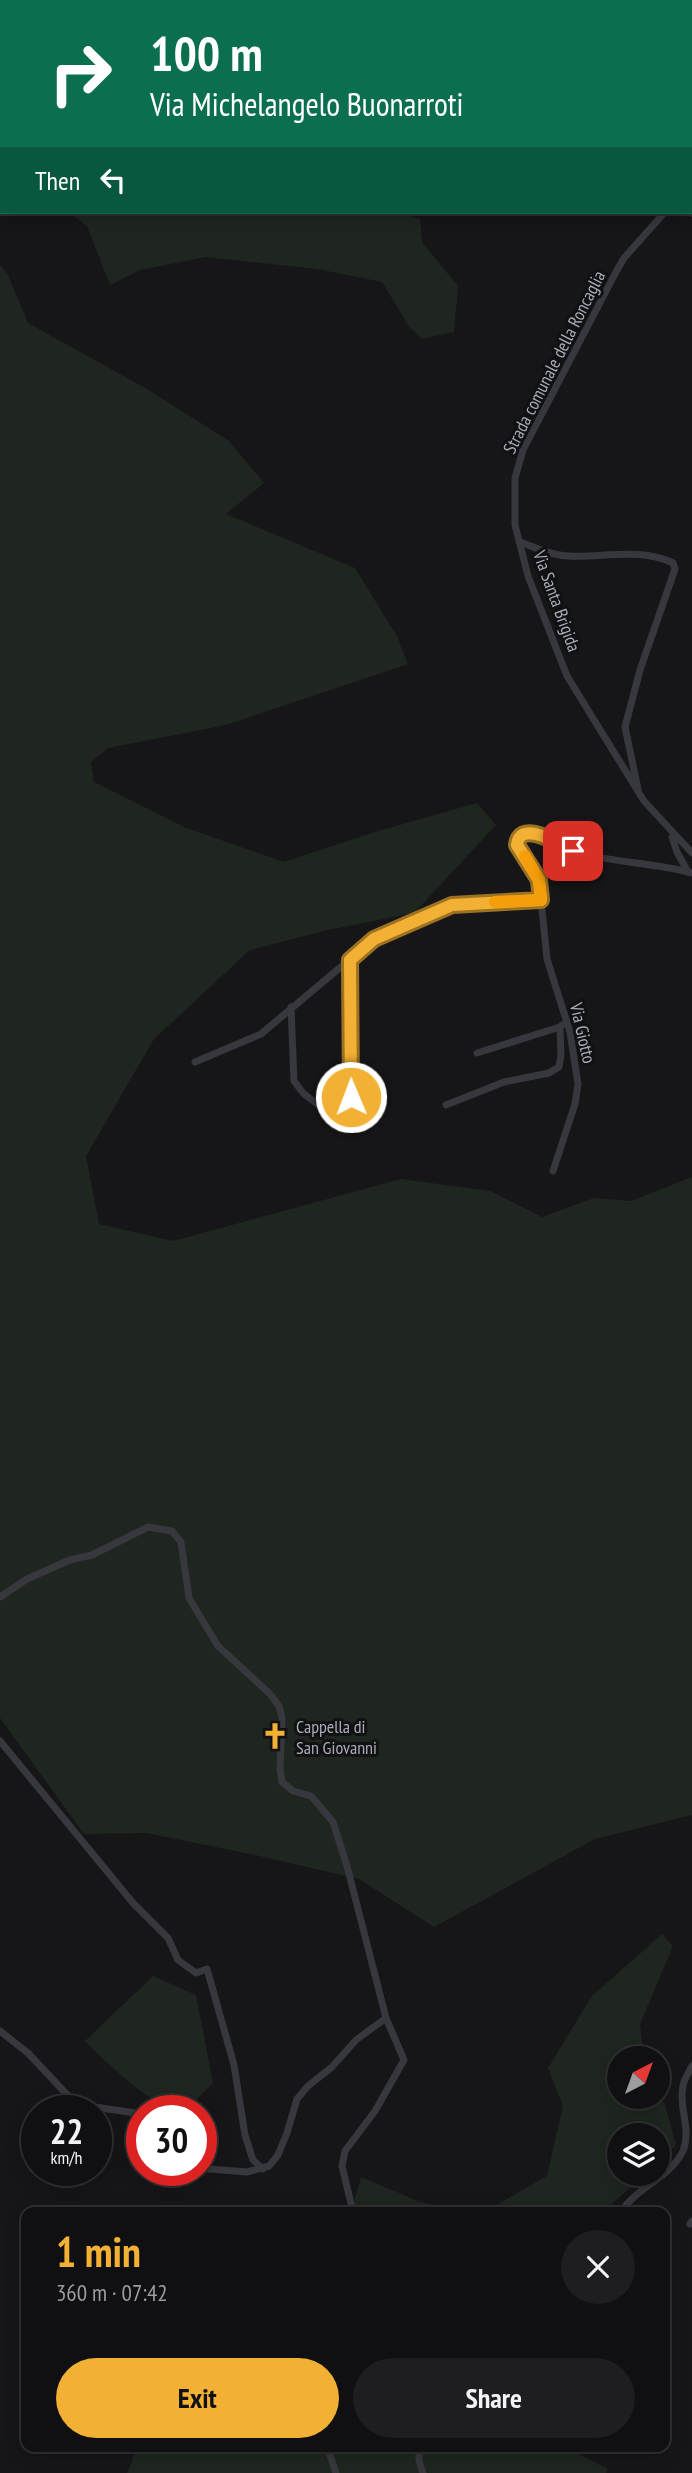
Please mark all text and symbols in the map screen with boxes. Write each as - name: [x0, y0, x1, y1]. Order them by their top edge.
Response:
- text: 100 m: [150, 21, 263, 85]
- icon: right: [35, 28, 126, 119]
- text: Via Michelangelo Buonarroti: [150, 83, 464, 125]
- icon: left: [94, 161, 132, 199]
- text: Then: [35, 164, 80, 197]
- street label: Strada comunale della Roncaglia: [498, 267, 610, 457]
- street label: Via Santa Brigida: [528, 546, 586, 655]
- pin: [543, 821, 603, 881]
- icon: arrive: [554, 832, 592, 870]
- street label: Via Giotto: [565, 1000, 601, 1066]
- position arrow: [314, 1060, 388, 1134]
- place label: Cappella di San Giovanni: [296, 1715, 377, 1759]
- church icon: Cappella di San Giovanni: [260, 1721, 290, 1751]
- north arrow: [607, 2046, 670, 2109]
- map controls: [607, 2046, 670, 2186]
- speed limit sign: 30: [126, 2095, 217, 2186]
- text: 22: [50, 2108, 83, 2154]
- button: layers: [607, 2123, 670, 2186]
- text: km/h: [51, 2146, 82, 2169]
- text: 1 min: [56, 2224, 141, 2279]
- button: close: [561, 2230, 635, 2304]
- text: 360 m · 07:42: [56, 2278, 168, 2307]
- button: Exit: [56, 2358, 339, 2438]
- button: Share: [353, 2358, 635, 2438]

